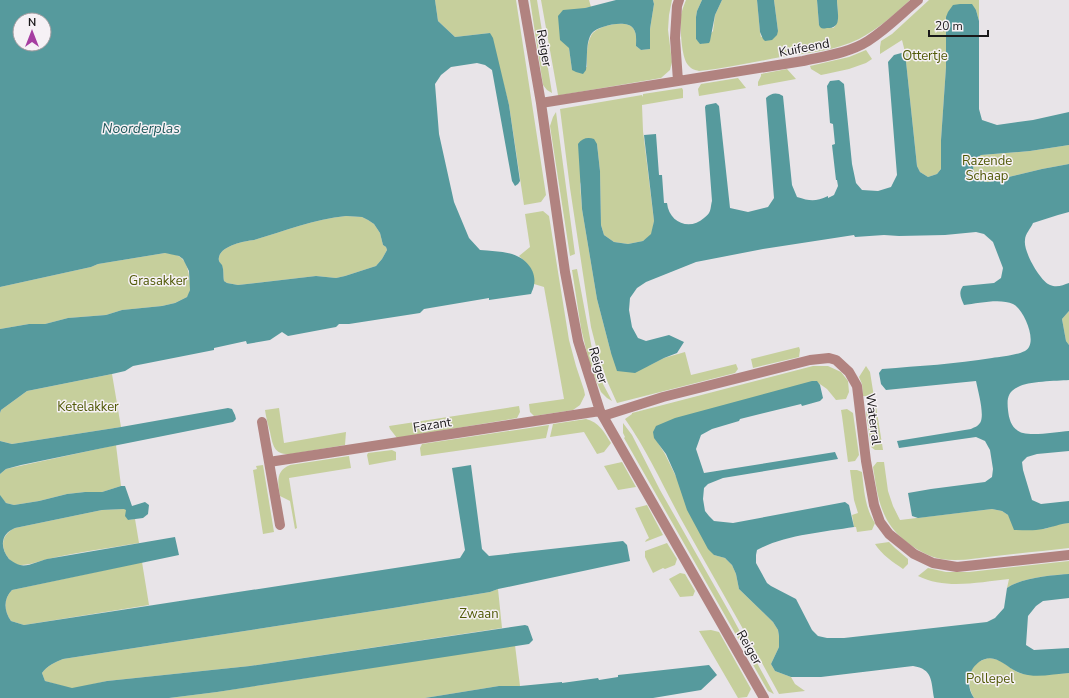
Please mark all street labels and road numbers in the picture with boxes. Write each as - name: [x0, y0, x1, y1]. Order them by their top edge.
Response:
- street label: Reiger: [532, 28, 556, 69]
- street label: Kuifeend: [777, 34, 831, 62]
- street label: Reiger: [584, 345, 612, 386]
- street label: Waterral: [861, 392, 885, 446]
- street label: Fazant: [412, 413, 453, 437]
- street label: Reiger: [732, 627, 767, 669]

